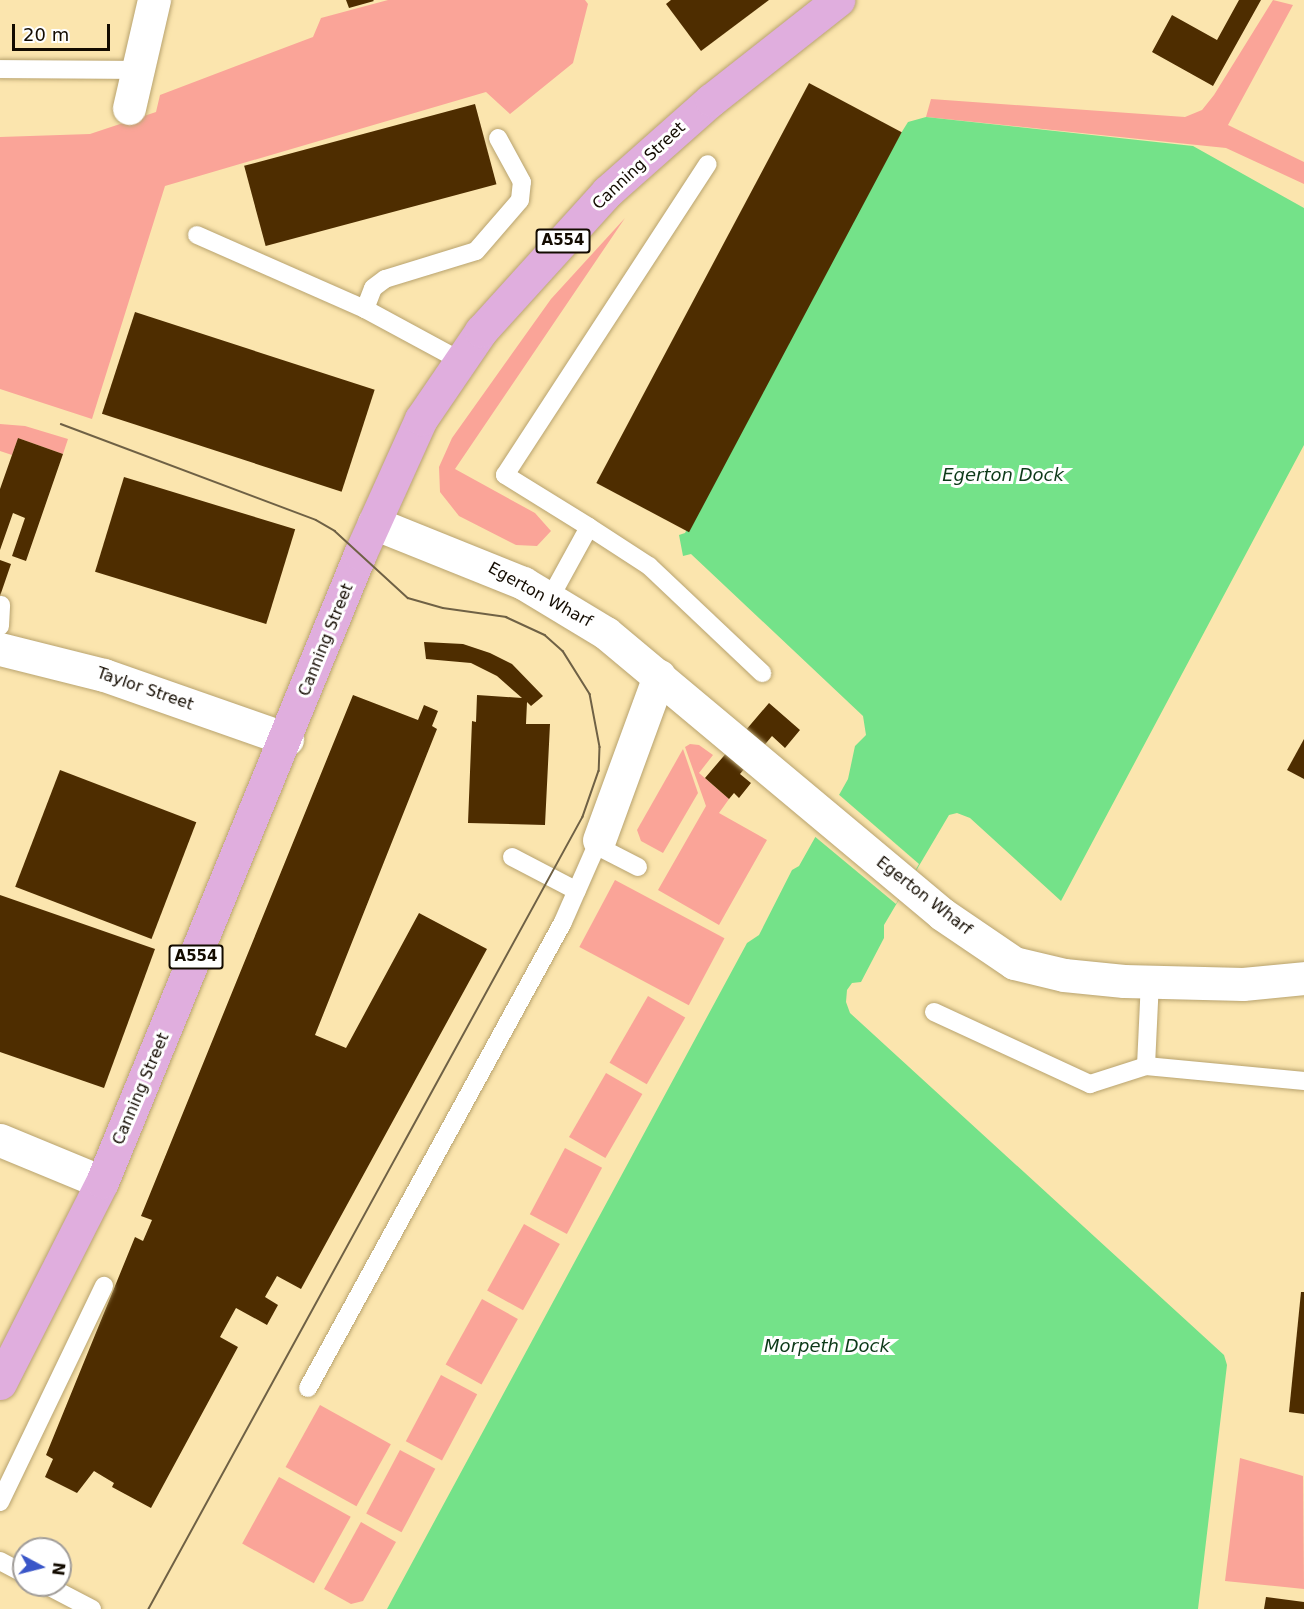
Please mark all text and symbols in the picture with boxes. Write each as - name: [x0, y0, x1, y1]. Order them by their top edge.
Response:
- scale bar: [15, 12, 112, 50]
- text: 20 m: [23, 24, 69, 45]
- street label: Canning Street: [589, 118, 689, 214]
- road number: A554: [534, 229, 592, 253]
- water label: Egerton Dock: [942, 464, 1064, 486]
- street label: Egerton Wharf: [485, 558, 595, 632]
- street label: Canning Street: [295, 581, 357, 699]
- street label: Taylor Street: [94, 663, 196, 715]
- street label: Egerton Wharf: [872, 853, 976, 939]
- road number: A554: [168, 945, 224, 969]
- street label: Canning Street: [109, 1030, 173, 1148]
- water label: Morpeth Dock: [764, 1335, 890, 1357]
- north arrow: [12, 1537, 72, 1597]
- text: N: [48, 1561, 69, 1577]

